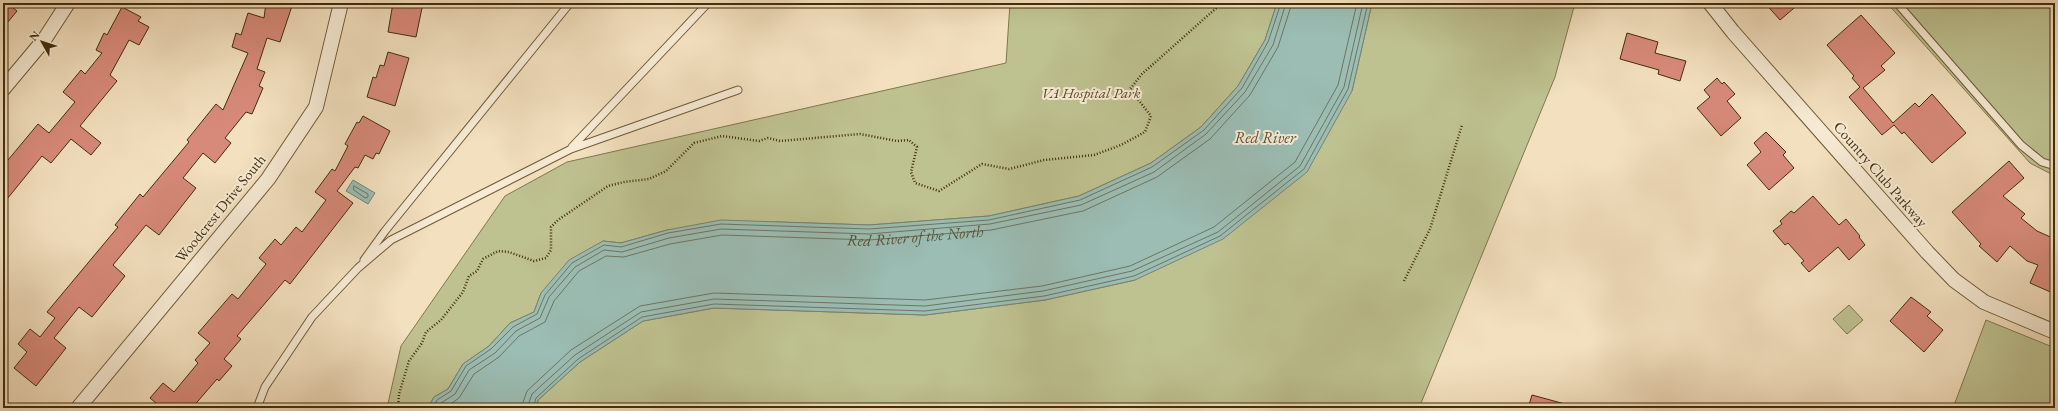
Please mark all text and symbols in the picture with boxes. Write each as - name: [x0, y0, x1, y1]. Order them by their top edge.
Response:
- north arrow: [22, 22, 62, 62]
- text: N: [26, 28, 43, 44]
- park label: VA Hospital Park: [1041, 83, 1141, 102]
- street label: Country Club Parkway: [1830, 117, 1932, 231]
- water label: Red River: [1234, 127, 1297, 148]
- street label: Woodcrest Drive South: [171, 150, 270, 266]
- water label: Red River of the North: [846, 220, 984, 251]

